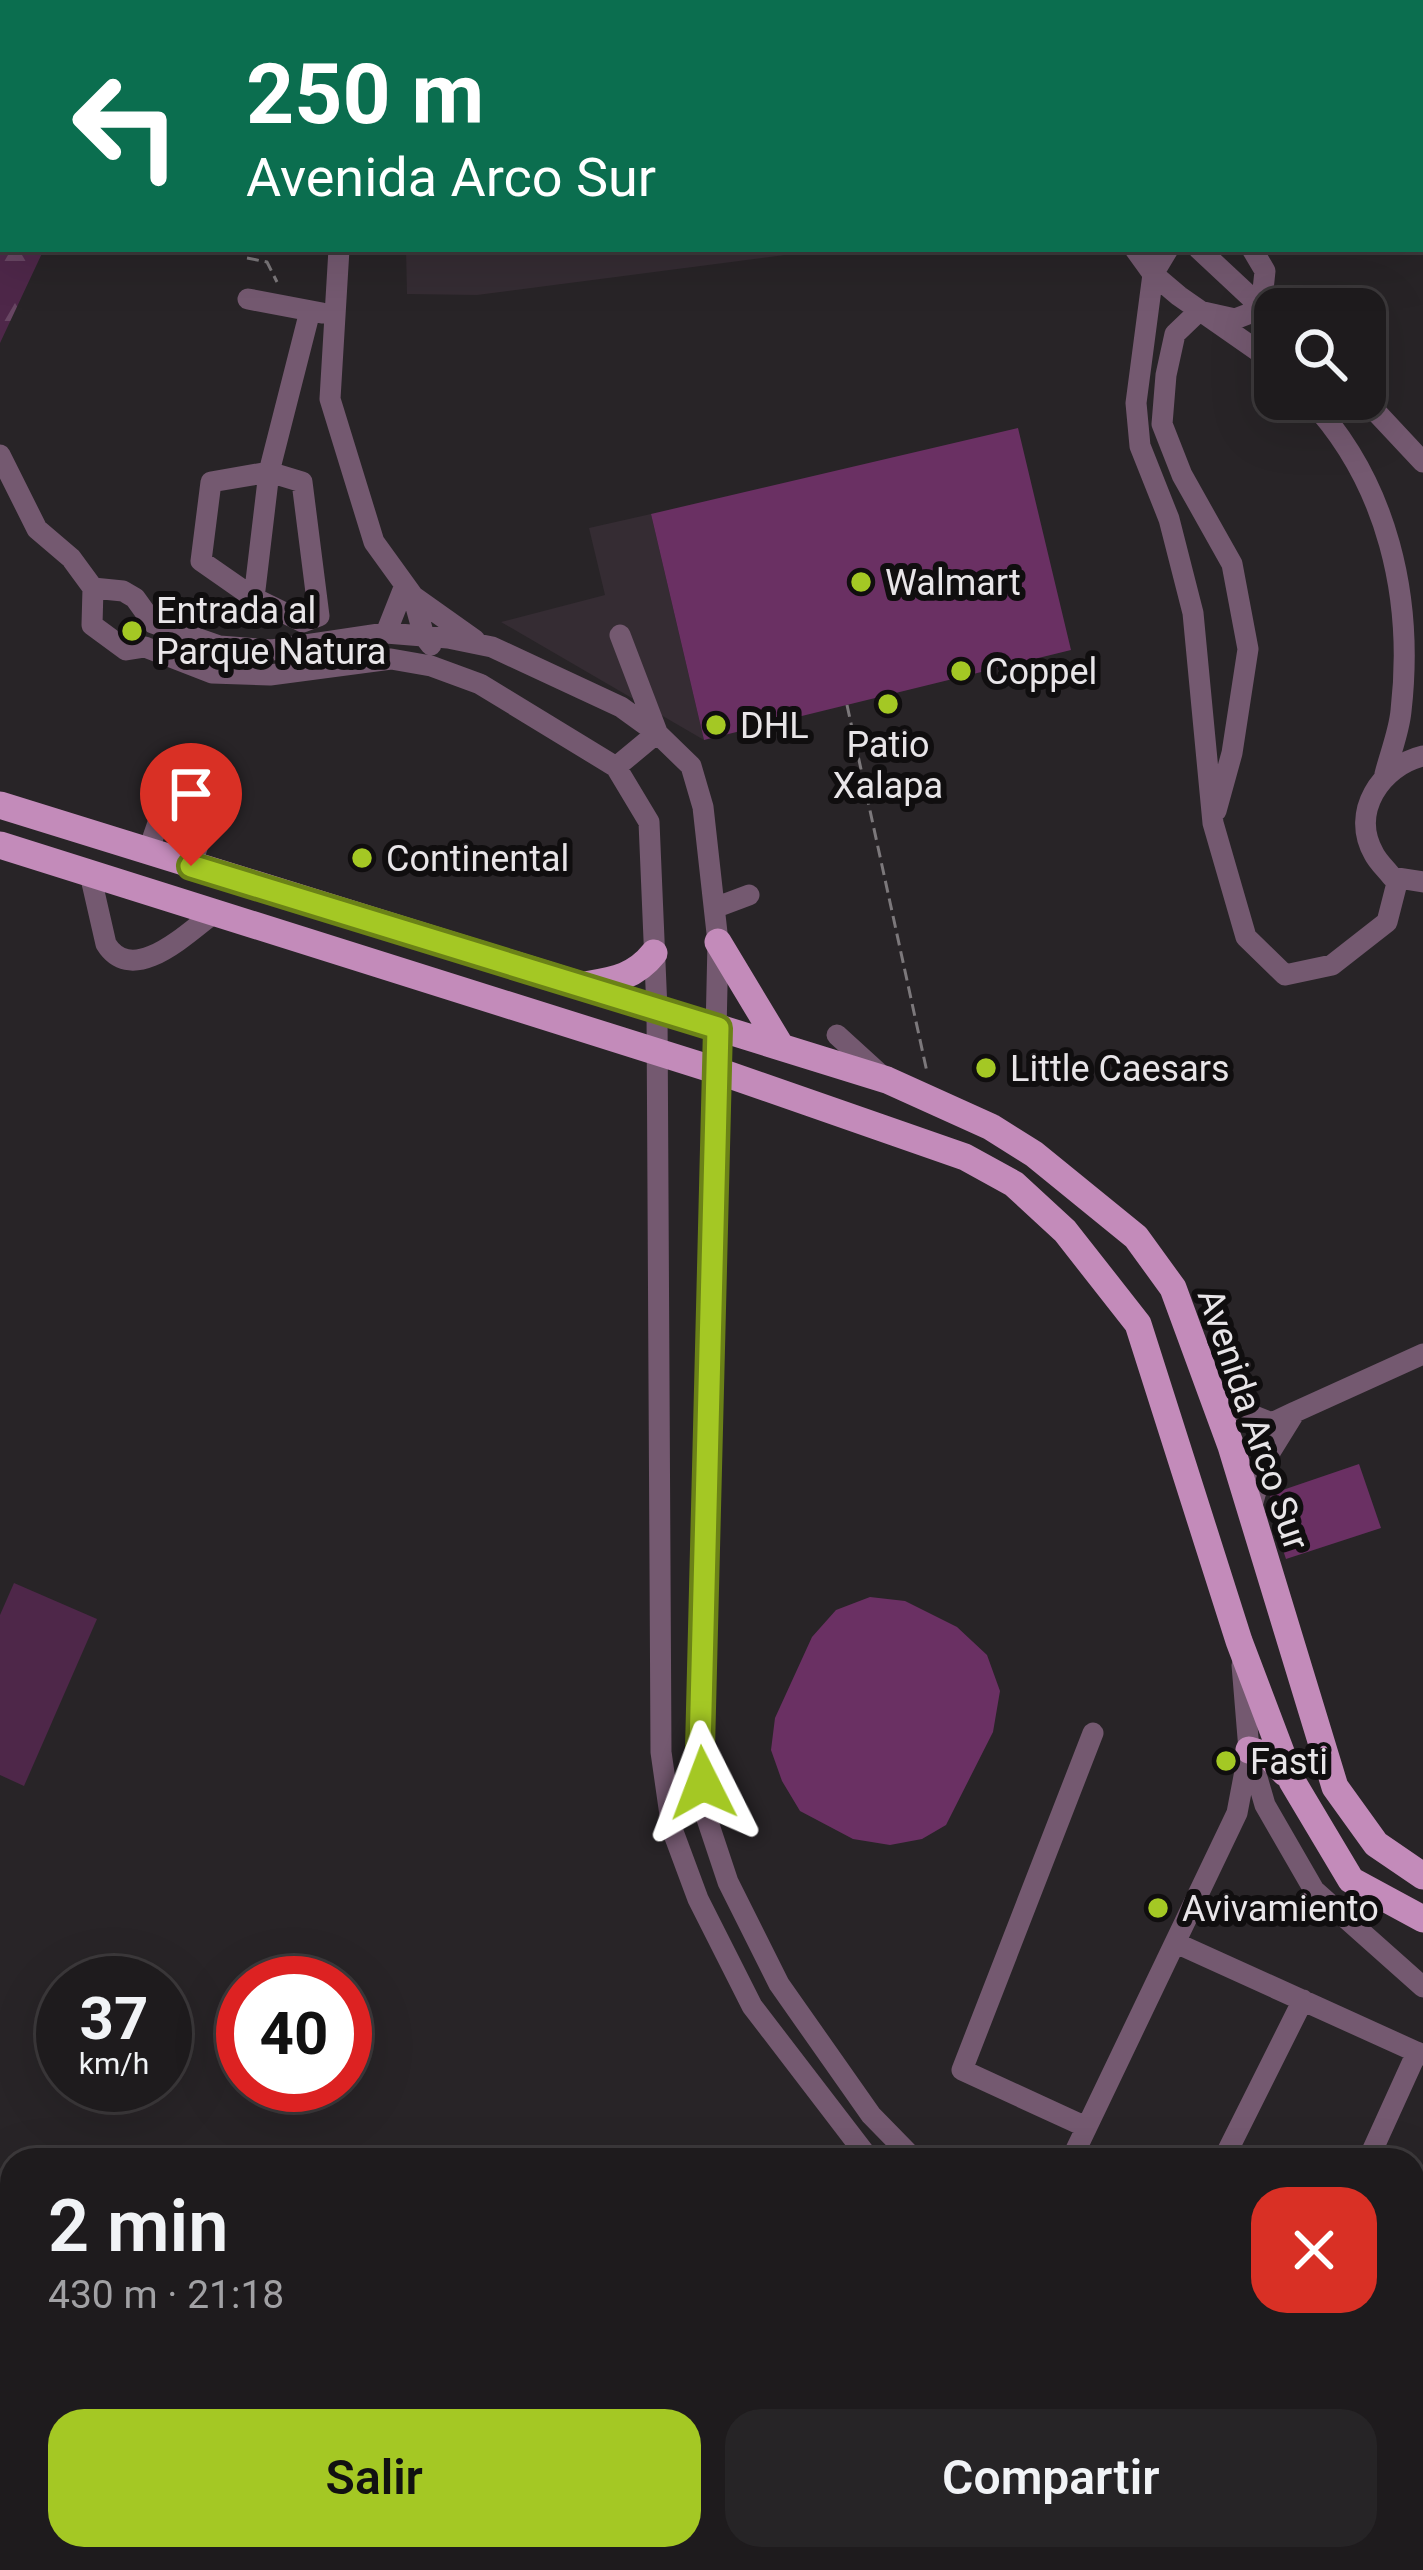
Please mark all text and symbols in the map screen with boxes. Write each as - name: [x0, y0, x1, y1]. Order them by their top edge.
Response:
- text: 250 m: [246, 45, 484, 144]
- icon: left: [48, 48, 204, 204]
- text: Avenida Arco Sur: [246, 146, 656, 209]
- map controls: [1254, 288, 1386, 420]
- button: search: [1254, 288, 1386, 420]
- place label: Walmart: [885, 562, 1021, 604]
- marker: Walmart: [848, 569, 874, 595]
- place label: Entrada al Parque Natura: [156, 590, 386, 673]
- marker: Entrada al Parque Natura: [119, 618, 145, 644]
- place label: Coppel: [985, 651, 1097, 693]
- marker: Coppel: [948, 658, 974, 684]
- marker: Patio Xalapa: [875, 691, 901, 717]
- place label: DHL: [740, 705, 809, 747]
- marker: DHL: [703, 712, 729, 738]
- place label: Patio Xalapa: [833, 724, 943, 807]
- pin: [140, 743, 242, 866]
- icon: arrive: [158, 761, 224, 827]
- place label: Continental: [386, 838, 569, 880]
- marker: Continental: [349, 845, 375, 871]
- place label: Little Caesars: [1010, 1048, 1230, 1090]
- marker: Little Caesars: [973, 1055, 999, 1081]
- street label: Avenida Arco Sur: [1189, 1283, 1317, 1555]
- position arrow: [640, 1720, 766, 1846]
- place label: Fasti: [1250, 1741, 1328, 1783]
- marker: Fasti: [1213, 1748, 1239, 1774]
- place label: Avivamiento: [1182, 1888, 1379, 1930]
- marker: Avivamiento: [1145, 1895, 1171, 1921]
- speed limit sign: 40: [216, 1956, 372, 2112]
- text: 37: [80, 1983, 148, 2054]
- text: km/h: [79, 2046, 149, 2081]
- text: 2 min: [48, 2184, 229, 2269]
- button: close: [1251, 2187, 1377, 2313]
- text: 430 m · 21:18: [48, 2272, 284, 2318]
- button: Salir: [48, 2409, 701, 2547]
- button: Compartir: [725, 2409, 1377, 2547]

